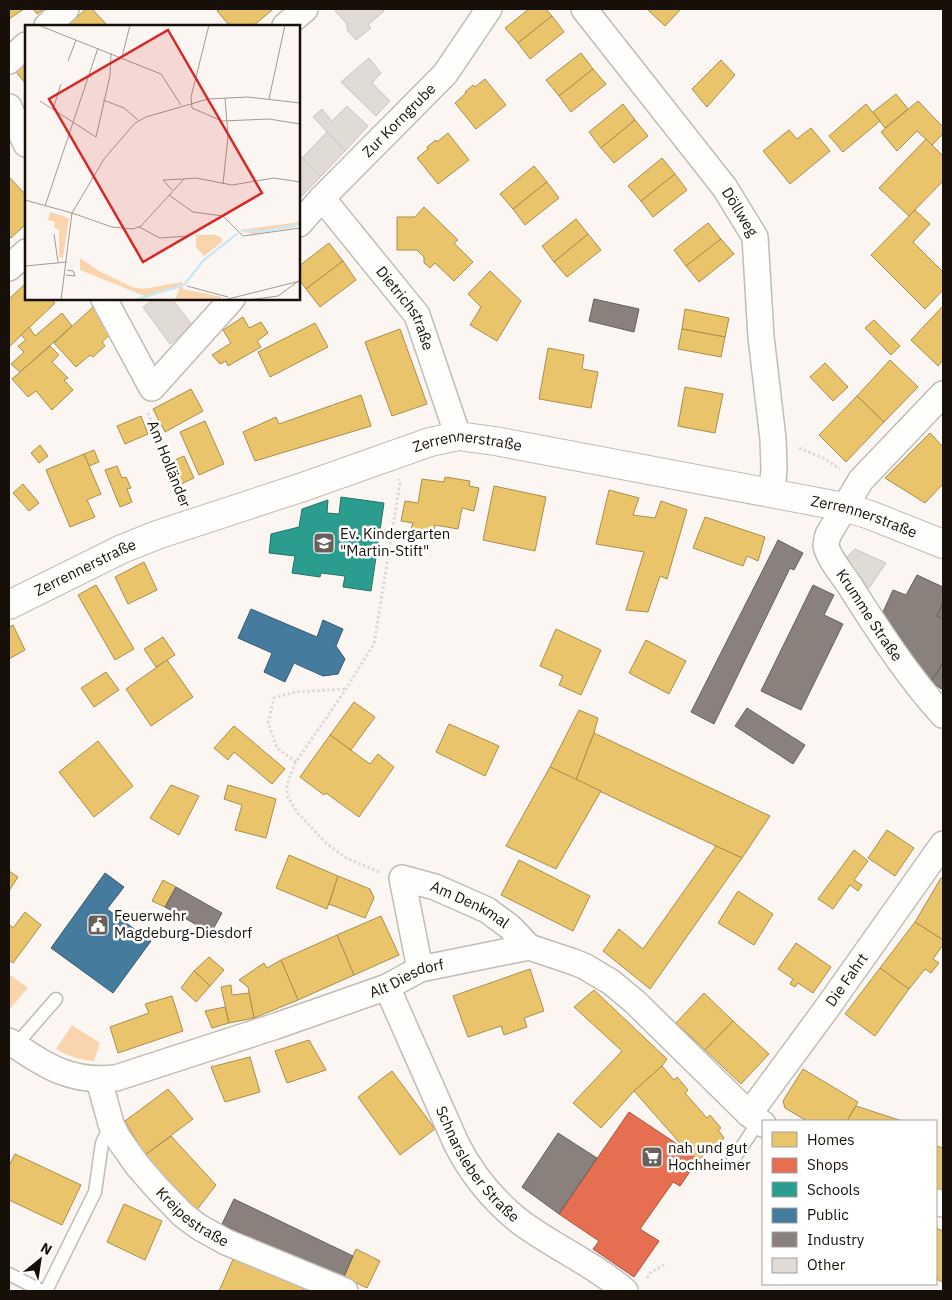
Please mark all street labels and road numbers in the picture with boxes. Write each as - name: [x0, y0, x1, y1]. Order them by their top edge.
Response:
- street label: Zur Korngrube: [358, 79, 439, 161]
- street label: Döllweg: [718, 184, 762, 240]
- street label: Dietrichstraße: [372, 262, 438, 353]
- street label: Am Holländer: [143, 417, 196, 511]
- street label: Zerrennerstraße: [410, 426, 524, 456]
- street label: Zerrennerstraße: [809, 491, 920, 542]
- street label: Zerrennerstraße: [31, 534, 139, 600]
- street label: Krumme Straße: [832, 565, 907, 665]
- street label: Am Denkmal: [428, 876, 513, 932]
- street label: Die Fahrt: [821, 949, 872, 1010]
- street label: Alt Diesdorf: [367, 954, 445, 1001]
- street label: Schnarsleber Straße: [432, 1103, 523, 1226]
- street label: Kreipestraße: [152, 1183, 232, 1251]

